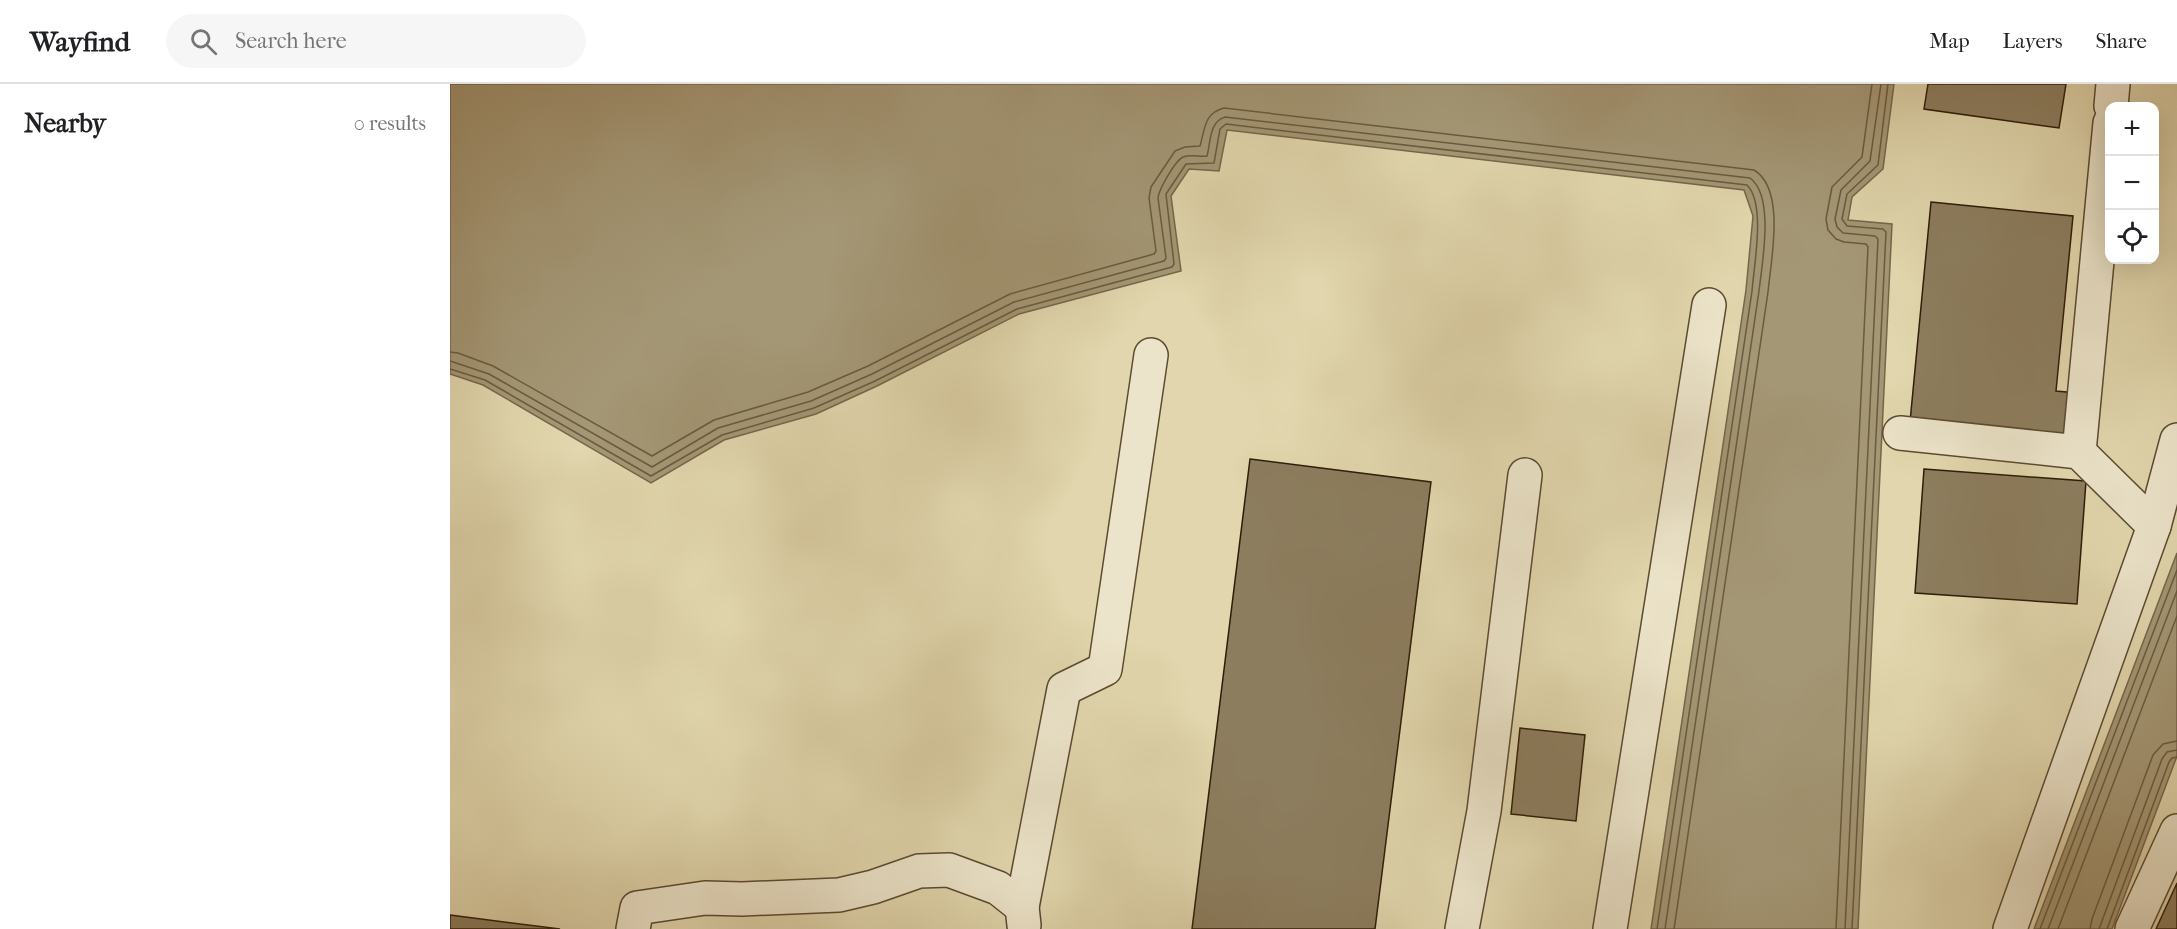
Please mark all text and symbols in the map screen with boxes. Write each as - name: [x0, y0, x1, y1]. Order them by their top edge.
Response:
- search box: [166, 14, 586, 68]
- text: Wayfind: [30, 25, 130, 58]
- icon: search: [187, 25, 220, 58]
- text: Search here: [235, 28, 347, 54]
- text: Map: [1929, 29, 1970, 53]
- text: Layers: [2003, 29, 2062, 53]
- text: Share: [2095, 29, 2147, 53]
- map controls: [2105, 102, 2159, 264]
- button: +: [2105, 102, 2159, 156]
- text: Nearby: [24, 108, 106, 139]
- text: 0 results: [354, 112, 426, 135]
- button: −: [2105, 156, 2159, 210]
- button: locate: [2105, 210, 2159, 264]

